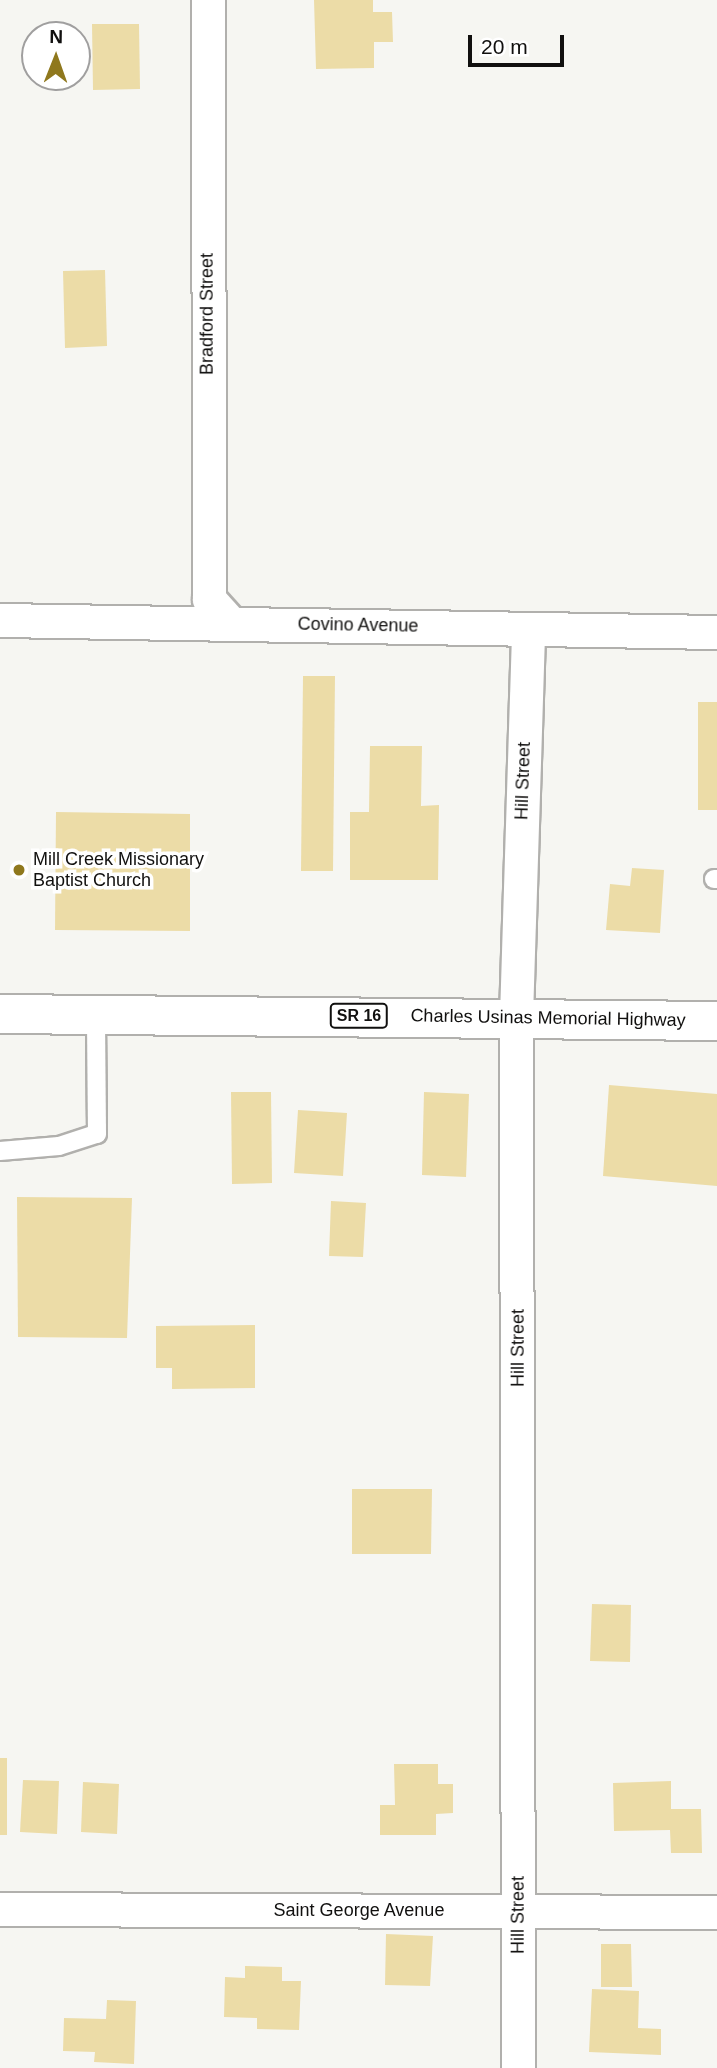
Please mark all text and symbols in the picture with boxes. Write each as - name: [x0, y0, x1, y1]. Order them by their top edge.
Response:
- north arrow: [21, 21, 91, 91]
- scale bar: [472, 21, 568, 65]
- text: N: [49, 26, 63, 47]
- text: 20 m: [481, 35, 528, 58]
- street label: Bradford Street: [196, 253, 218, 375]
- street label: Covino Avenue: [297, 613, 419, 637]
- street label: Hill Street: [511, 742, 535, 820]
- place label: Mill Creek Missionary Baptist Church: [33, 849, 204, 892]
- marker: Mill Creek Missionary Baptist Church: [11, 862, 27, 878]
- road number: SR 16: [329, 1004, 389, 1028]
- street label: Charles Usinas Memorial Highway: [410, 1005, 686, 1031]
- street label: Hill Street: [507, 1309, 529, 1387]
- street label: Hill Street: [507, 1876, 529, 1954]
- street label: Saint George Avenue: [273, 1899, 445, 1921]

